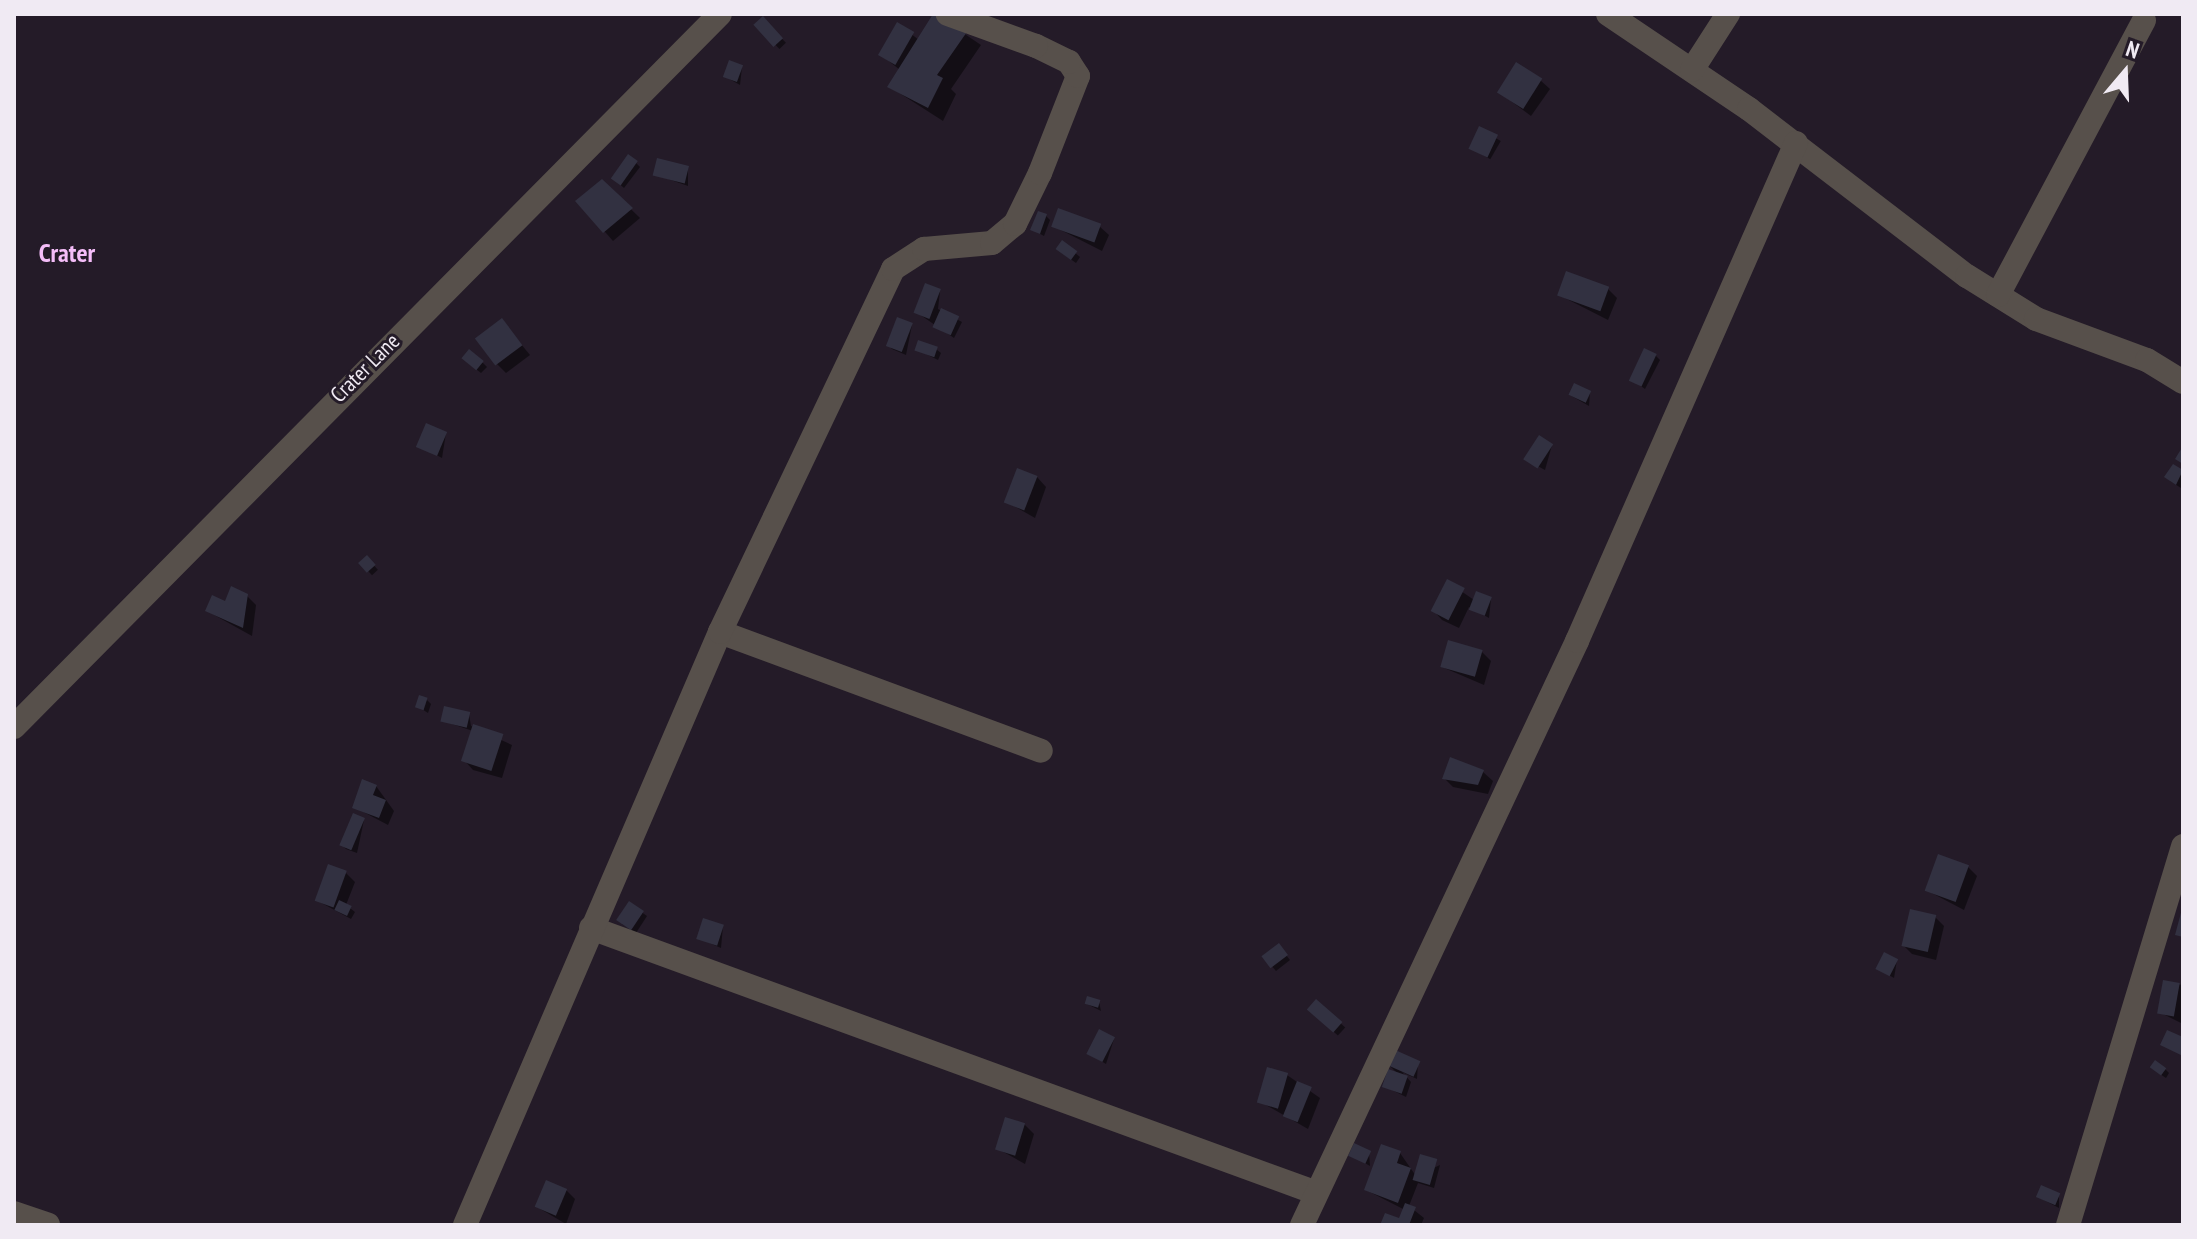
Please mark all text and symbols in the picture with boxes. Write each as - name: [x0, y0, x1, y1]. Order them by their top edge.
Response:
- north arrow: [2085, 32, 2165, 112]
- text: N: [2123, 34, 2143, 64]
- district label: Crater: [39, 237, 95, 269]
- street label: Crater Lane: [325, 328, 405, 408]

